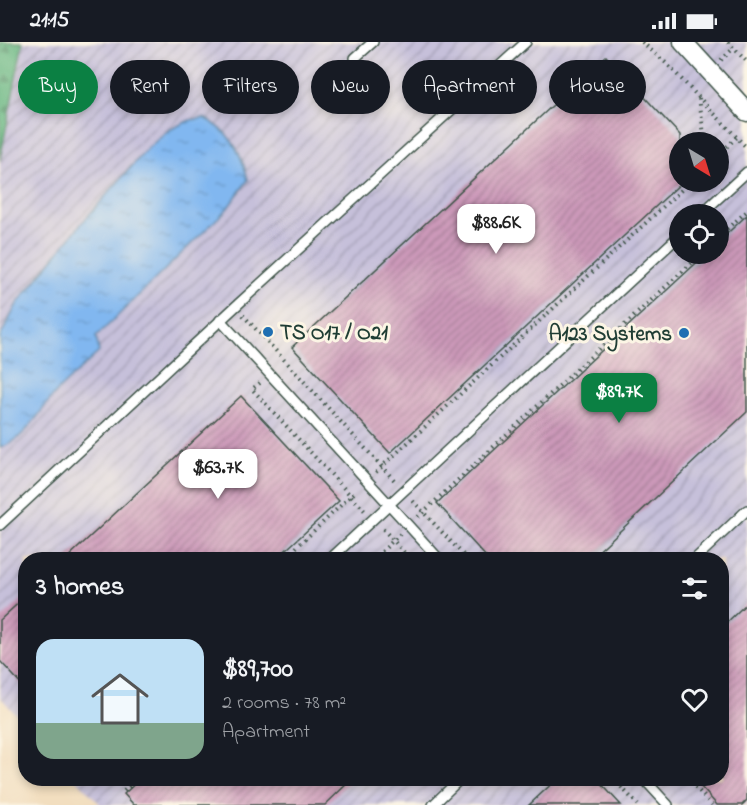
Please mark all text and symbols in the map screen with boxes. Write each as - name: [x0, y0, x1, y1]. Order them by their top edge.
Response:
- text: 21:15: [30, 5, 69, 37]
- chip: Buy: [18, 60, 98, 114]
- chip: Rent: [110, 60, 190, 114]
- chip: Filters: [202, 60, 299, 114]
- chip: New: [311, 60, 390, 114]
- chip: Apartment: [402, 60, 537, 114]
- chip: House: [549, 60, 646, 114]
- north arrow: [669, 132, 729, 192]
- map controls: [669, 132, 729, 264]
- pin: $88.6K: [447, 204, 545, 255]
- button: locate: [669, 204, 729, 264]
- text: $88.6K: [471, 209, 521, 238]
- place label: TS O17 / O21: [280, 319, 388, 349]
- place label: A123 Systems: [549, 320, 672, 352]
- marker: TS O17 / O21: [261, 325, 275, 339]
- marker: A123 Systems: [677, 326, 691, 340]
- pin: $89.7K: [570, 373, 668, 424]
- text: $89.7K: [595, 378, 643, 407]
- pin: $63.7K: [169, 449, 267, 500]
- text: $63.7K: [192, 454, 244, 483]
- text: 3 homes: [36, 569, 124, 607]
- icon: filters: [678, 572, 711, 605]
- text: $89,700: [222, 651, 293, 689]
- icon: home: [84, 663, 156, 735]
- icon: heart: [678, 683, 711, 716]
- text: 2 rooms · 78 m²: [222, 689, 346, 718]
- text: Apartment: [222, 718, 310, 747]

